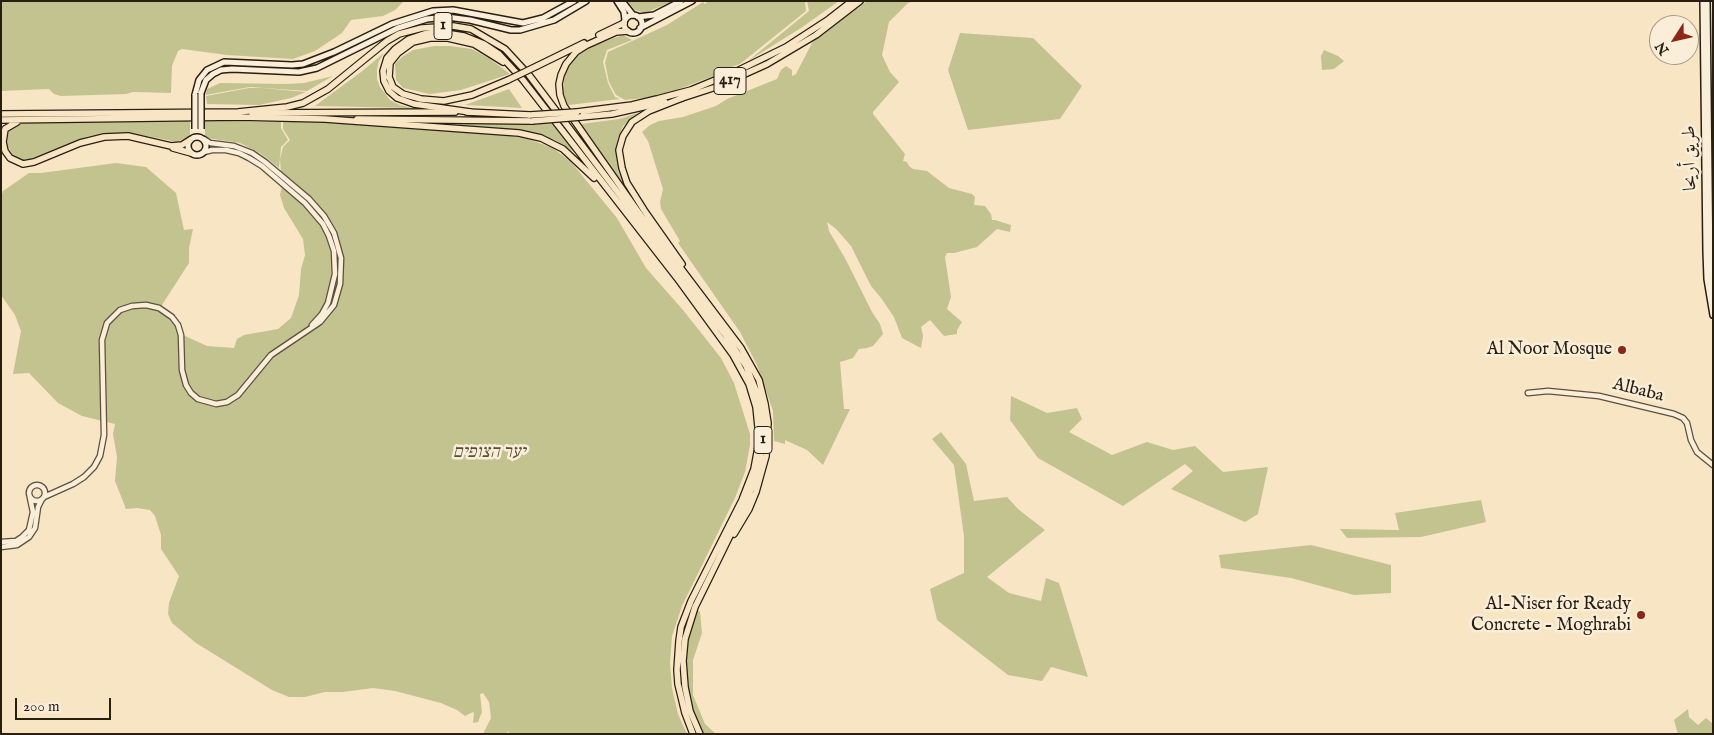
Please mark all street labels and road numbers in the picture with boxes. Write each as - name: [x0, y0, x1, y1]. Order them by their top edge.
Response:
- road number: 1: [434, 12, 452, 40]
- road number: 417: [714, 68, 746, 94]
- street label: طريق أريحا: [1680, 125, 1702, 191]
- street label: Albaba: [1610, 374, 1666, 408]
- road number: 1: [754, 426, 772, 454]

